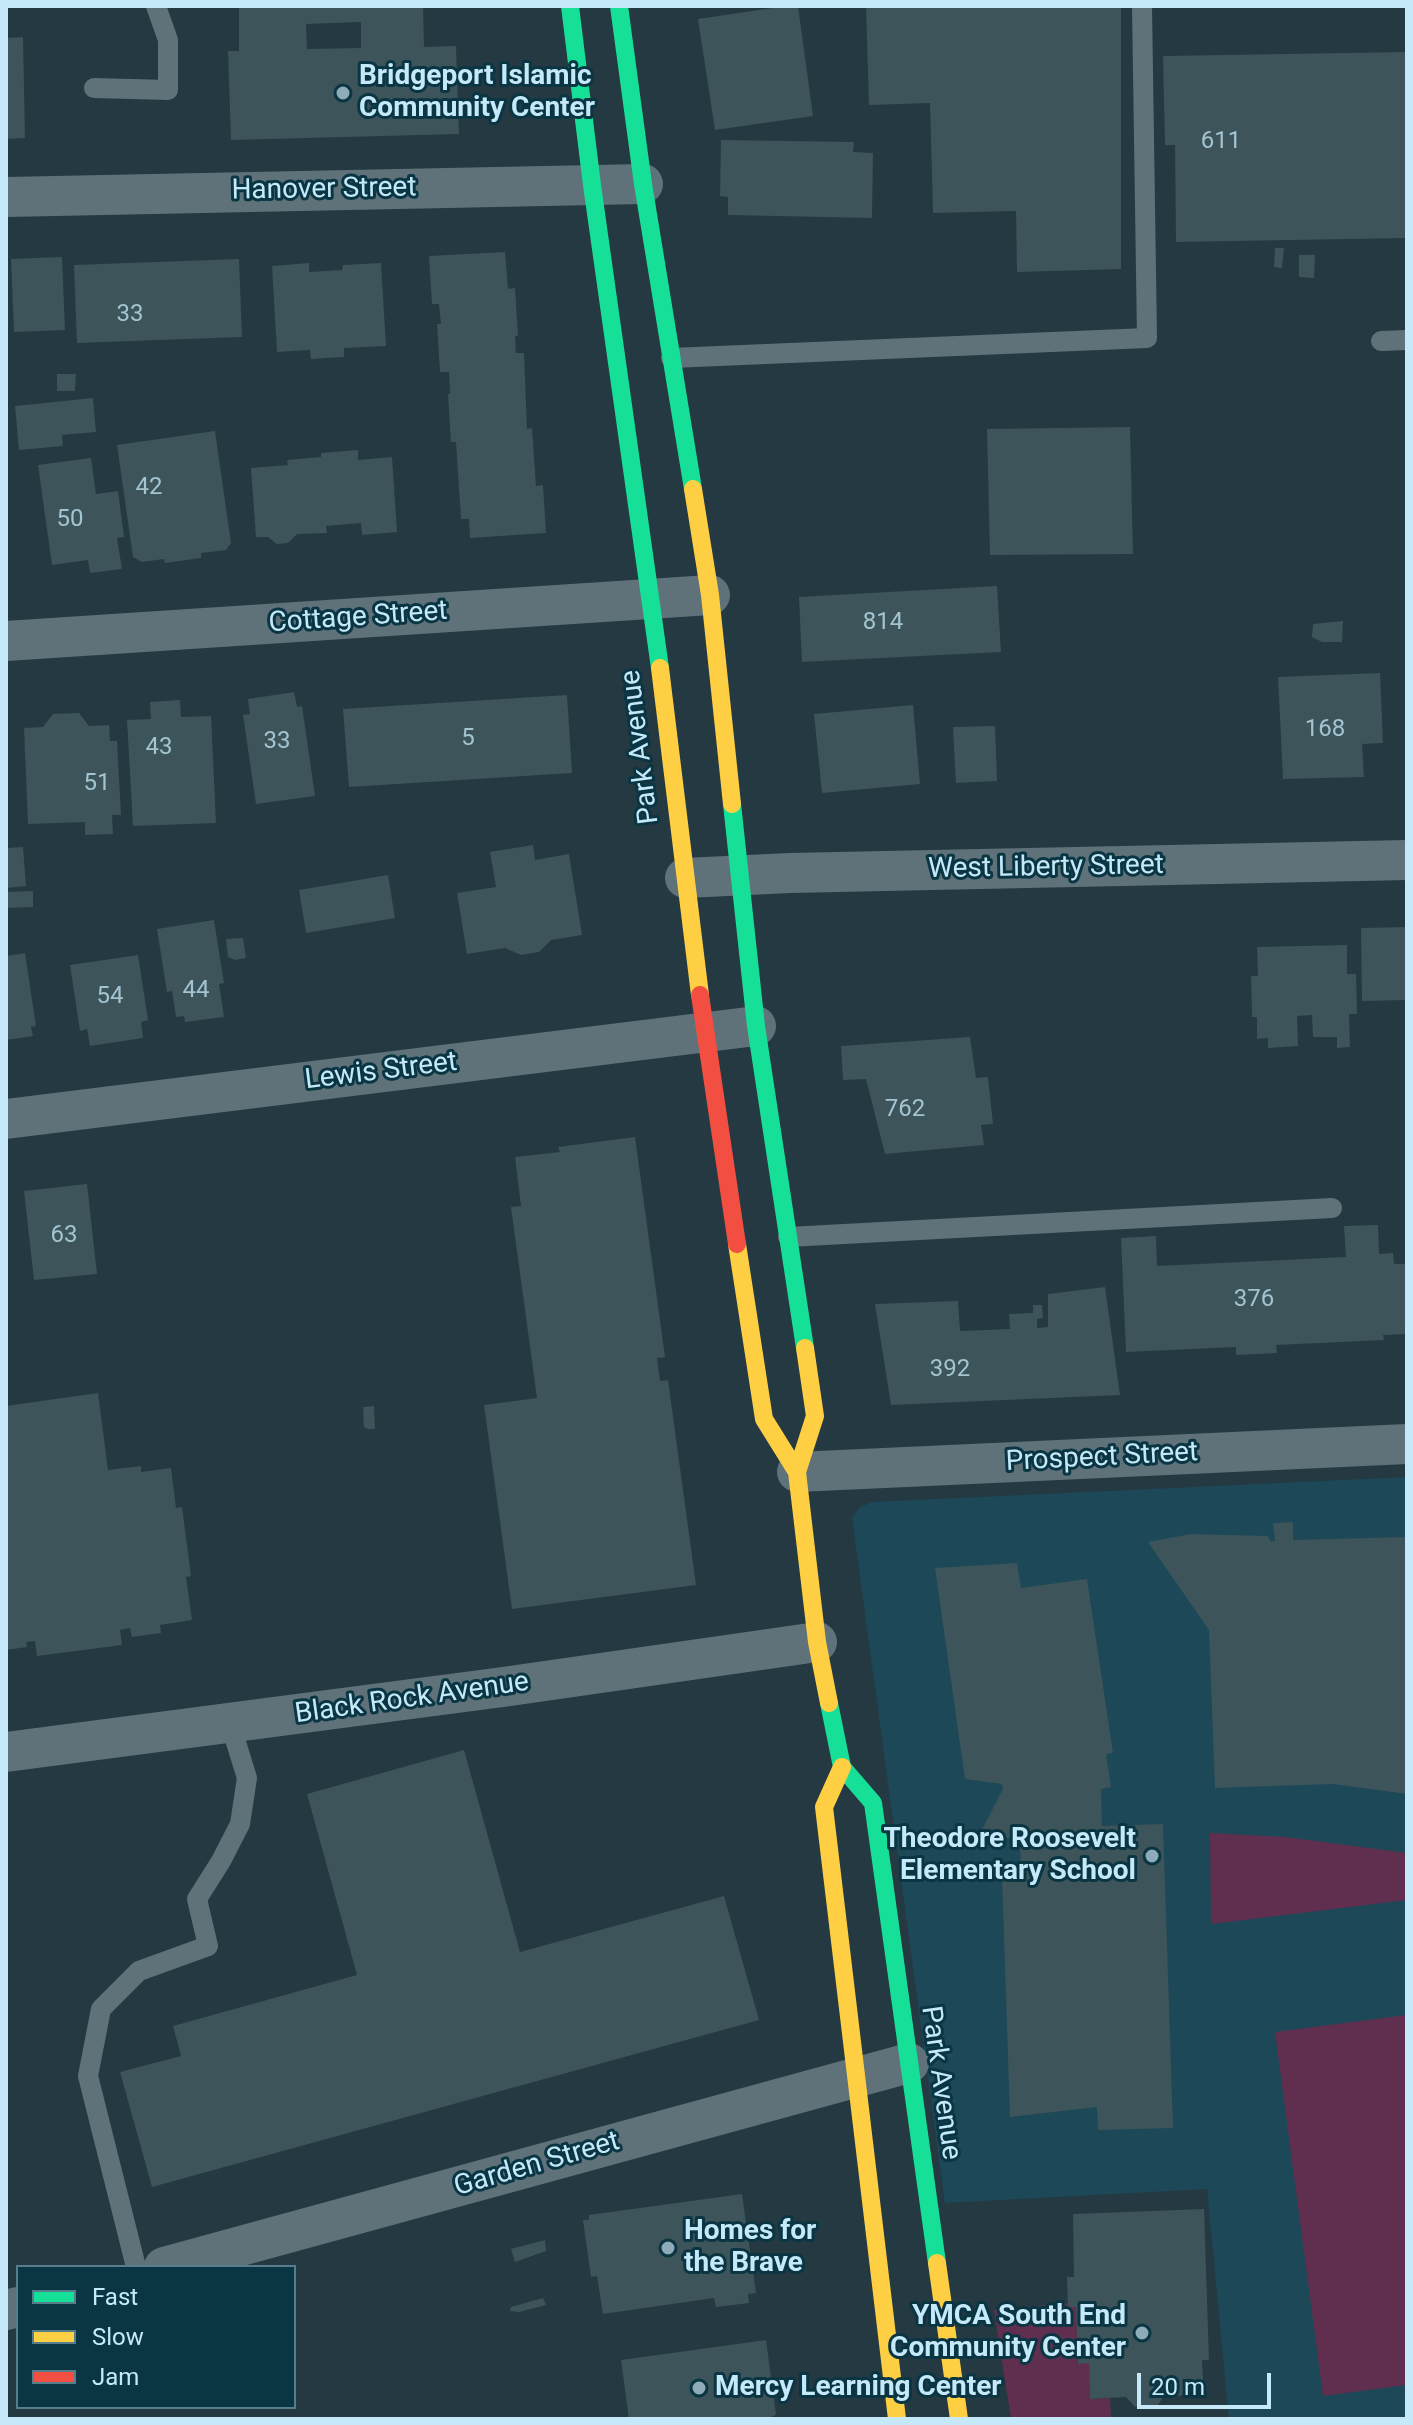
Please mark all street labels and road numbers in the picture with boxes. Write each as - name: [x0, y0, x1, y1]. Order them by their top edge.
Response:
- street label: Hanover Street: [231, 172, 417, 208]
- street label: Cottage Street: [267, 595, 449, 641]
- street label: Park Avenue: [615, 668, 667, 826]
- street label: West Liberty Street: [928, 849, 1164, 887]
- street label: Lewis Street: [303, 1046, 459, 1098]
- street label: Prospect Street: [1005, 1436, 1199, 1480]
- street label: Black Rock Avenue: [293, 1666, 531, 1732]
- street label: Park Avenue: [913, 2004, 967, 2162]
- street label: Garden Street: [450, 2125, 624, 2205]

